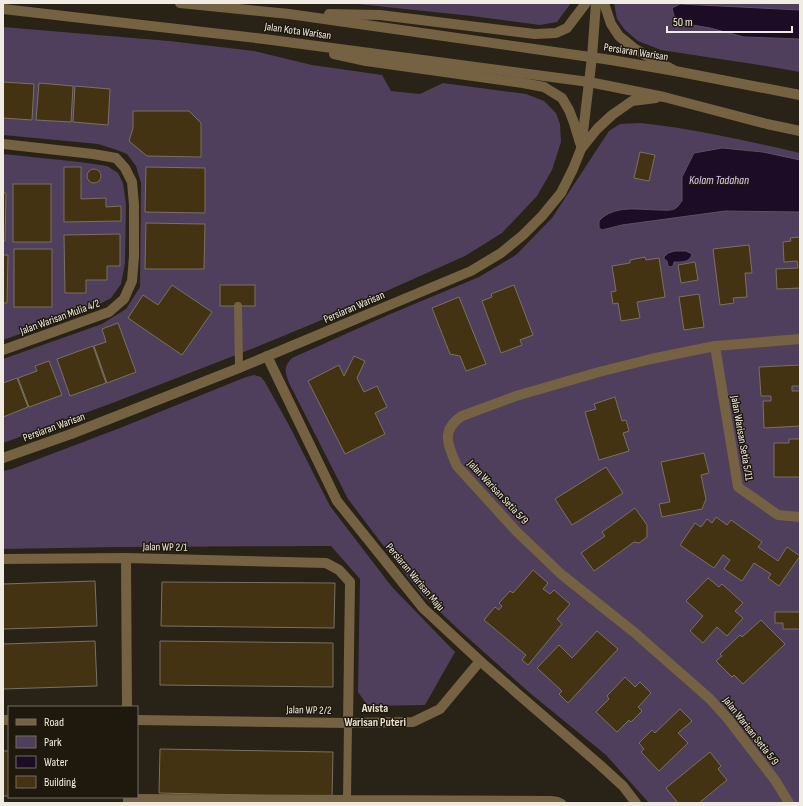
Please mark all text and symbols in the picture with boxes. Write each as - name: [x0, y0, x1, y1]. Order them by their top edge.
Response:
- scale bar: [667, 8, 792, 34]
- text: 50 m: [673, 15, 693, 30]
- street label: Jalan Kota Warisan: [263, 20, 332, 42]
- street label: Persiaran Warisan: [603, 40, 669, 64]
- water label: Kolam Tadahan: [689, 173, 749, 188]
- street label: Persiaran Warisan: [321, 288, 387, 326]
- street label: Jalan Warisan Mulia 4/2: [17, 296, 102, 338]
- street label: Jalan Warisan Setia 5/11: [728, 394, 756, 482]
- street label: Persiaran Warisan: [21, 410, 87, 444]
- street label: Jalan Warisan Setia 5/9: [464, 456, 531, 527]
- street label: Jalan WP 2/1: [142, 540, 188, 554]
- street label: Persiaran Warisan Maju: [383, 541, 447, 614]
- street label: Jalan Warisan Setia 5/9: [720, 693, 782, 768]
- district label: Avista Warisan Puteri: [344, 701, 406, 730]
- street label: Jalan WP 2/2: [285, 703, 332, 717]
- legend: [8, 706, 138, 798]
- text: Road: [44, 715, 64, 730]
- text: Park: [44, 735, 62, 750]
- text: Water: [44, 755, 68, 770]
- text: Building: [44, 775, 76, 790]

